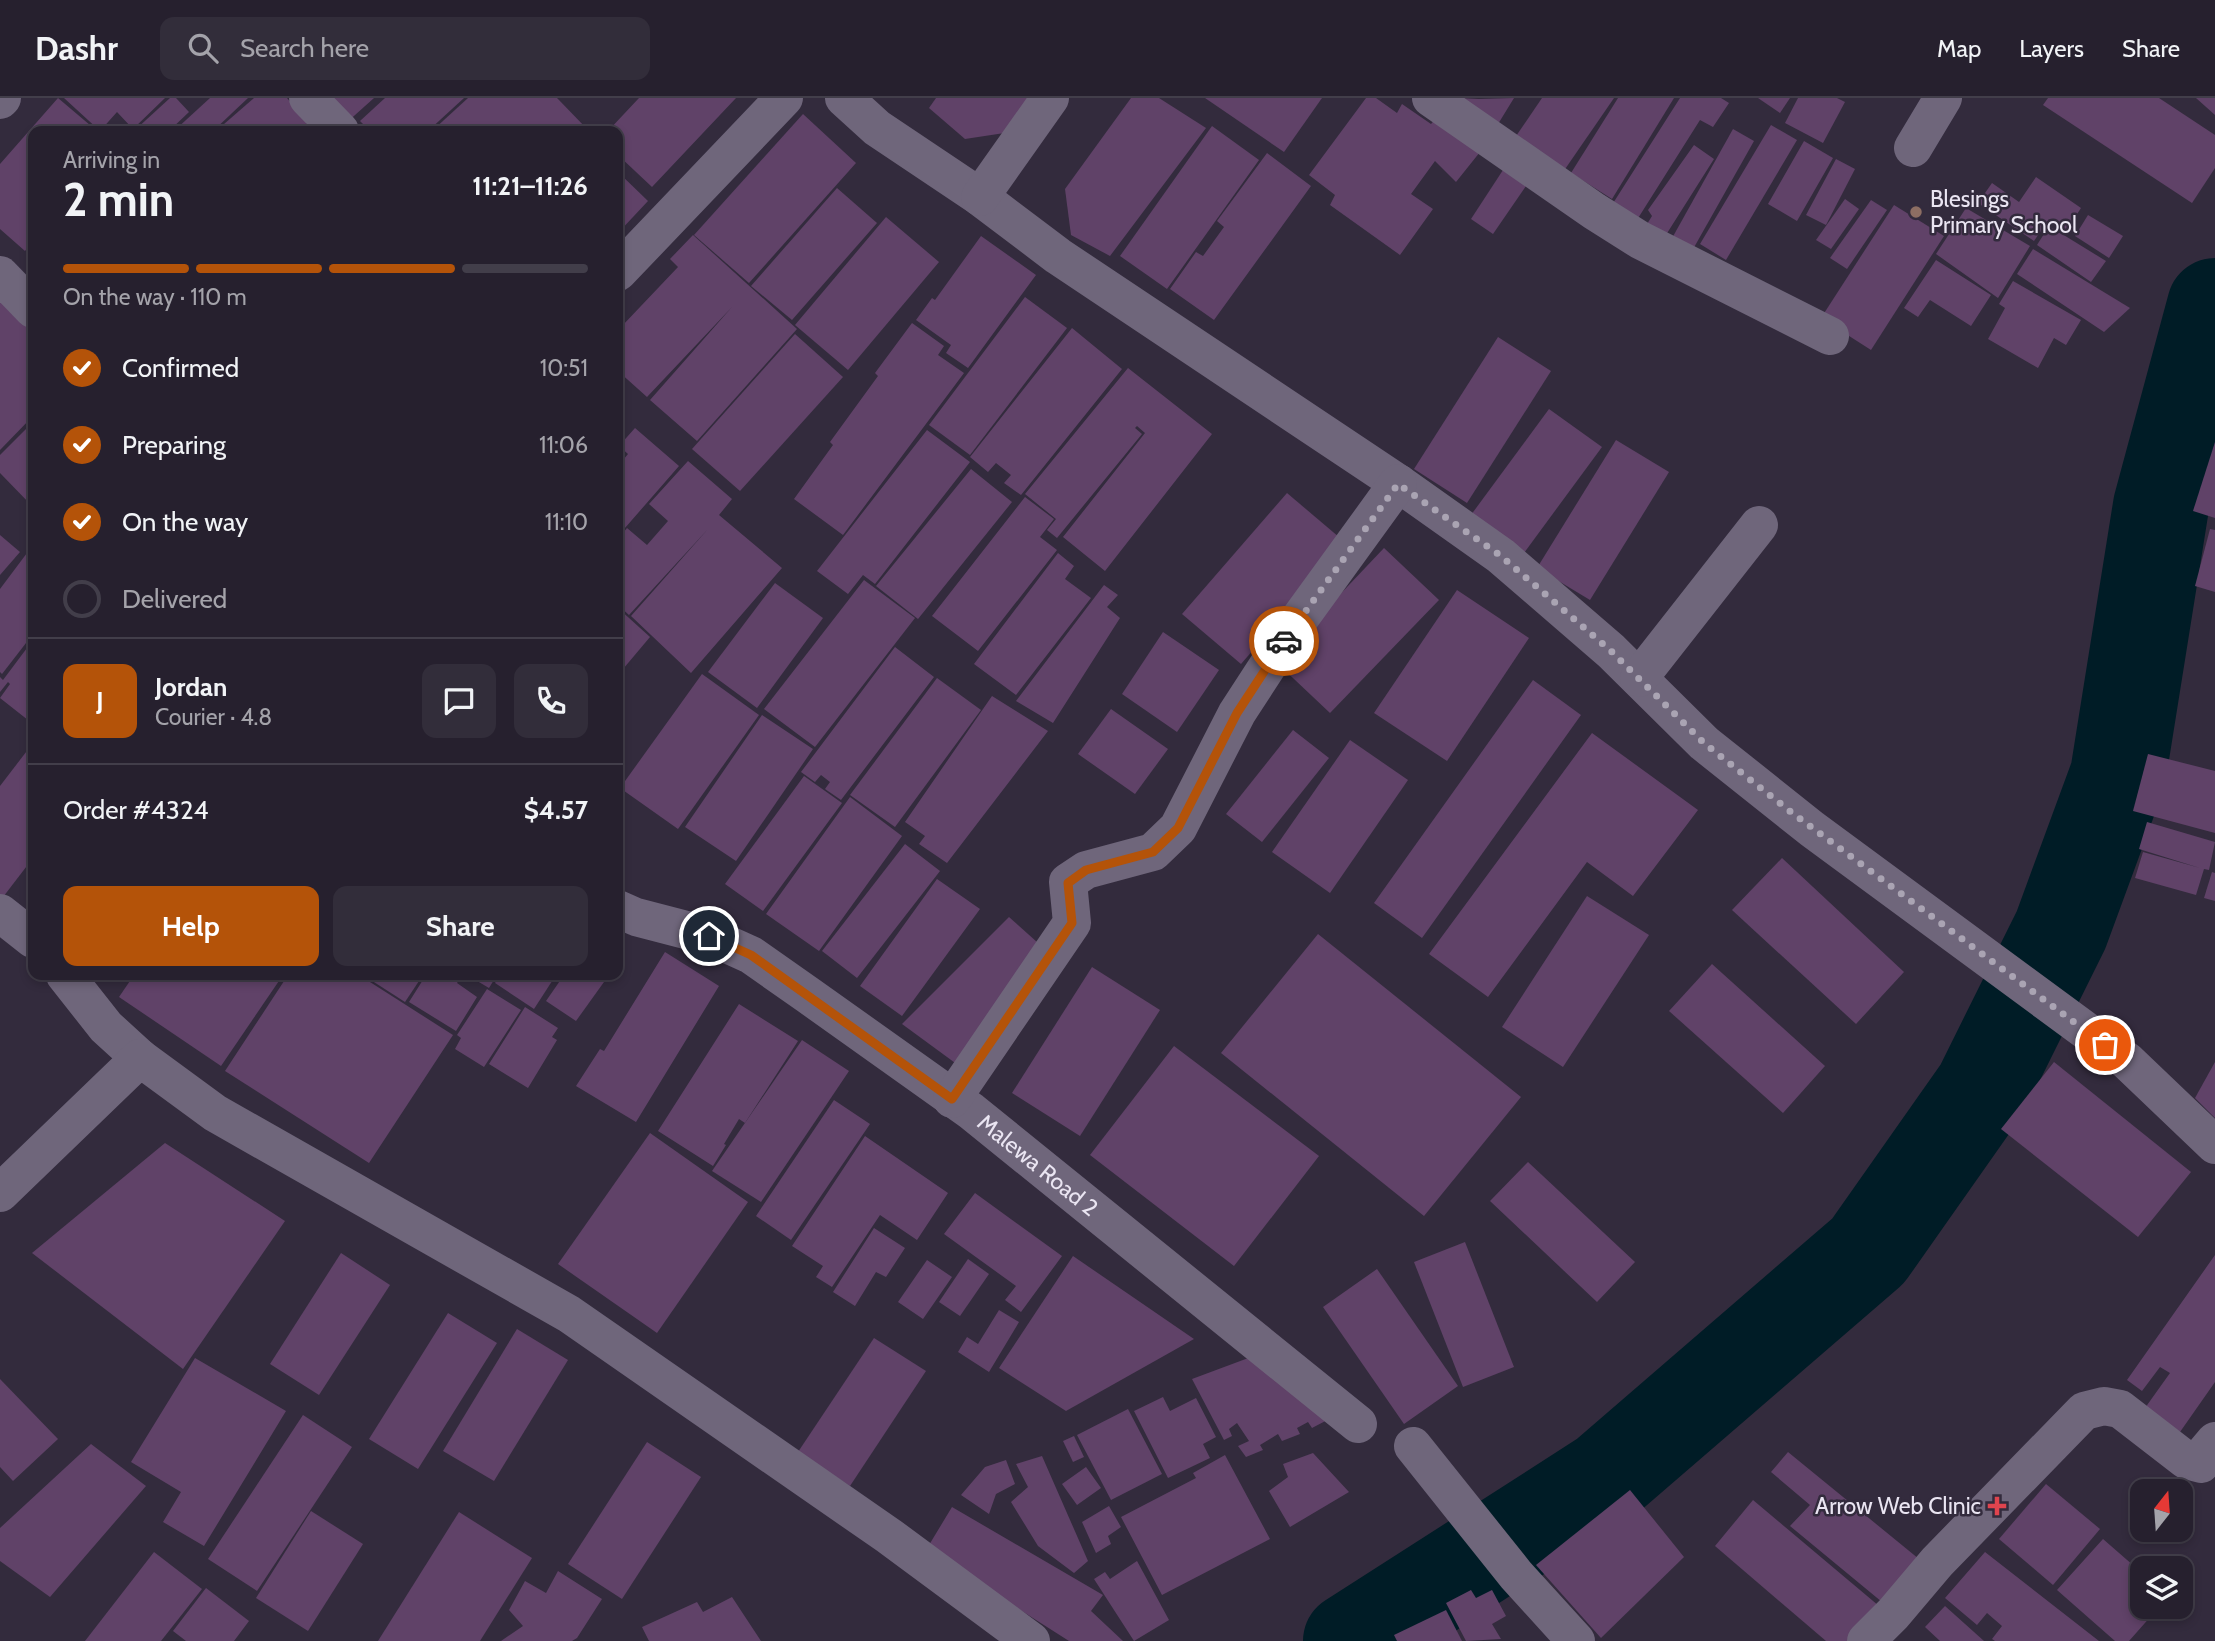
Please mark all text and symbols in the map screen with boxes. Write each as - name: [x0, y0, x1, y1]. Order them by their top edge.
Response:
- search box: [160, 17, 650, 80]
- text: Dashr: [35, 28, 118, 68]
- icon: search: [184, 29, 222, 67]
- text: Search here: [240, 32, 369, 64]
- text: Map: [1937, 34, 1981, 63]
- text: Layers: [2019, 34, 2084, 63]
- text: Share: [2122, 34, 2180, 63]
- text: Arriving in: [63, 146, 160, 174]
- text: 11:21–11:26: [472, 170, 588, 202]
- text: 2 min: [63, 172, 174, 228]
- place label: Blesings Primary School: [1930, 185, 2078, 239]
- marker: Blesings Primary School: [1908, 204, 1924, 220]
- text: On the way · 110 m: [63, 283, 247, 311]
- icon: check: [63, 349, 101, 387]
- text: Confirmed: [122, 352, 239, 384]
- text: 10:51: [540, 354, 588, 382]
- icon: check: [63, 426, 101, 464]
- text: Preparing: [122, 429, 226, 461]
- text: 11:06: [539, 431, 588, 459]
- icon: check: [63, 503, 101, 541]
- text: On the way: [122, 506, 248, 538]
- text: 11:10: [545, 508, 588, 536]
- text: Delivered: [122, 583, 227, 615]
- courier: [1249, 606, 1319, 676]
- icon: car: [1265, 622, 1303, 660]
- button: chat: [422, 664, 496, 738]
- button: phone: [514, 664, 588, 738]
- text: Jordan: [155, 671, 227, 703]
- text: J: [96, 685, 104, 717]
- text: Courier · 4.8: [155, 703, 272, 731]
- text: Order #4324: [63, 794, 209, 826]
- text: $4.57: [524, 794, 588, 826]
- button: Help: [63, 886, 319, 966]
- button: Share: [333, 886, 588, 966]
- pin: [679, 906, 739, 966]
- icon: home: [690, 917, 728, 955]
- pin: [2075, 1015, 2135, 1075]
- icon: bag: [2086, 1026, 2124, 1064]
- street label: Malewa Road 2: [972, 1108, 1104, 1222]
- north arrow: [2130, 1479, 2193, 1542]
- map controls: [2130, 1479, 2193, 1619]
- place label: Arrow Web Clinic: [1815, 1492, 1981, 1520]
- marker: Arrow Web Clinic: [1987, 1496, 2007, 1516]
- button: layers: [2130, 1556, 2193, 1619]

